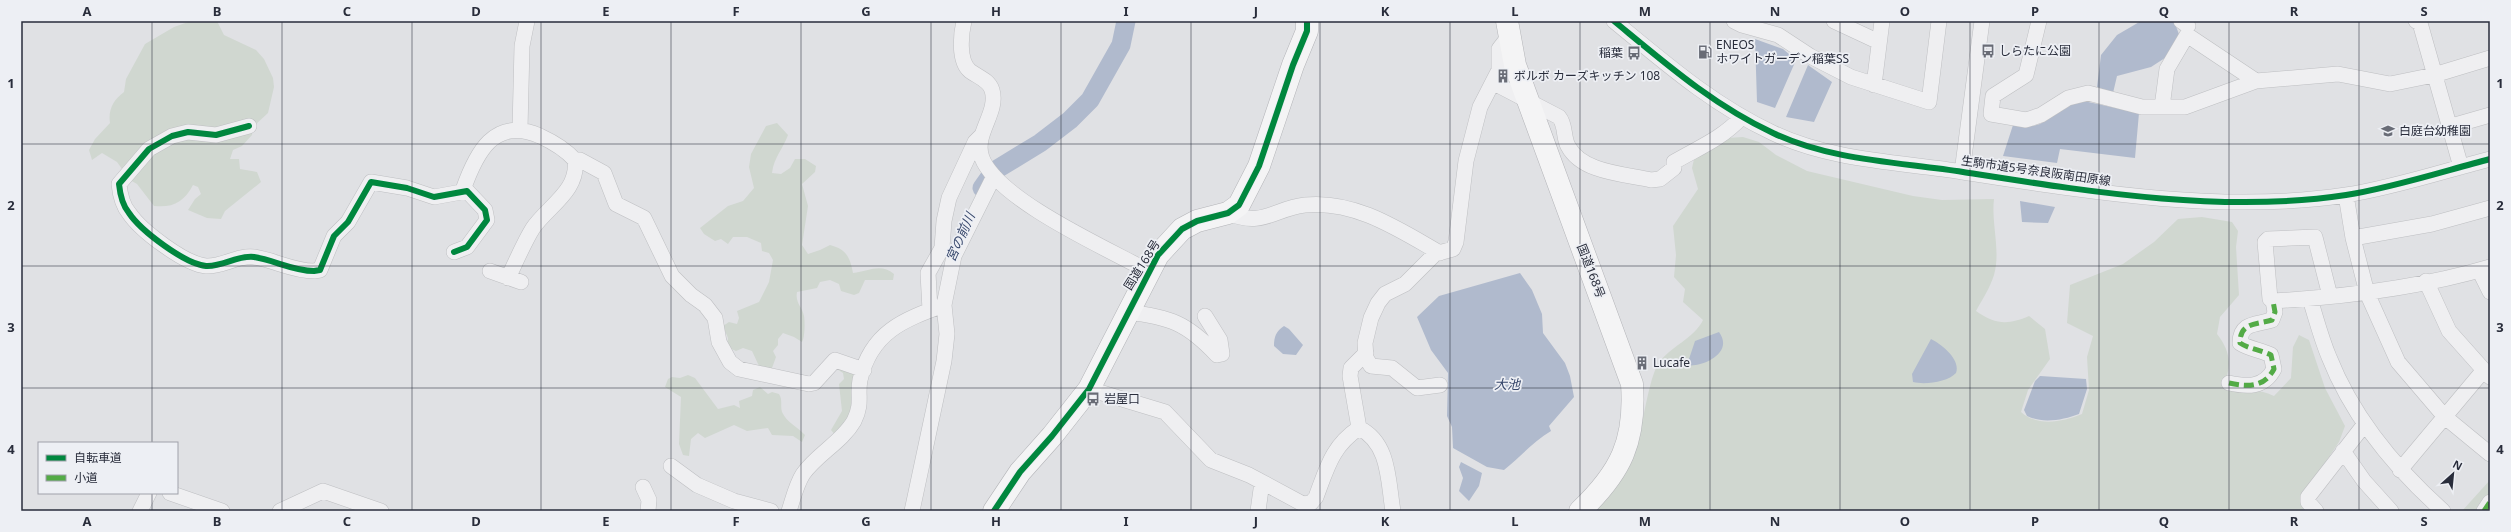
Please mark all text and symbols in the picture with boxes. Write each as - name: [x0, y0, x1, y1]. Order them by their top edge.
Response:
- text: A: [83, 2, 92, 20]
- text: B: [213, 2, 221, 20]
- text: C: [343, 2, 351, 20]
- text: D: [471, 2, 481, 20]
- text: E: [602, 2, 610, 20]
- text: F: [732, 2, 740, 20]
- text: G: [861, 2, 871, 20]
- text: H: [991, 2, 1001, 20]
- text: I: [1123, 2, 1129, 20]
- text: J: [1253, 2, 1258, 20]
- text: K: [1381, 2, 1390, 20]
- text: L: [1511, 2, 1519, 20]
- text: M: [1639, 2, 1651, 20]
- text: N: [1770, 2, 1780, 20]
- text: O: [1900, 2, 1910, 20]
- text: P: [2031, 2, 2039, 20]
- text: Q: [2159, 2, 2169, 20]
- text: R: [2290, 2, 2299, 20]
- text: S: [2420, 2, 2428, 20]
- place label: ENEOS ホワイトガーデン稲葉SS: [1716, 36, 1850, 67]
- place label: しらたに公園: [1999, 42, 2071, 59]
- bus stop icon: しらたに公園: [1980, 43, 1996, 59]
- place label: 稲葉: [1599, 44, 1623, 61]
- fuel station icon: ENEOS ホワイトガーデン稲葉SS: [1697, 44, 1713, 60]
- bus stop icon: 稲葉: [1626, 45, 1642, 61]
- place label: ボルボ カーズキッチン 108: [1514, 67, 1660, 84]
- building icon: ボルボ カーズキッチン 108: [1495, 68, 1511, 84]
- text: 1: [7, 74, 15, 92]
- text: 1: [2496, 74, 2504, 92]
- place label: 白庭台幼稚園: [2399, 122, 2471, 139]
- school or university icon: 白庭台幼稚園: [2380, 123, 2396, 139]
- street label: 生駒市道5号奈良阪南田原線: [1960, 152, 2112, 189]
- text: 2: [7, 196, 15, 214]
- text: 2: [2496, 196, 2504, 214]
- water label: 宮の前川: [941, 208, 980, 264]
- street label: 国道168号: [1119, 236, 1164, 293]
- street label: 国道168号: [1573, 241, 1610, 300]
- text: 3: [7, 318, 15, 336]
- text: 3: [2496, 318, 2504, 336]
- place label: Lucafe: [1653, 354, 1690, 371]
- building icon: Lucafe: [1634, 355, 1650, 371]
- water label: 大池: [1494, 375, 1522, 393]
- place label: 岩屋口: [1104, 390, 1140, 407]
- bus stop icon: 岩屋口: [1085, 391, 1101, 407]
- text: 4: [7, 440, 15, 458]
- text: 4: [2496, 440, 2504, 458]
- legend: [38, 442, 178, 494]
- text: 自転車道: [74, 449, 122, 466]
- north arrow: [2433, 454, 2473, 494]
- text: N: [2450, 456, 2465, 473]
- text: 小道: [74, 469, 98, 486]
- text: A: [83, 512, 92, 530]
- text: B: [213, 512, 221, 530]
- text: C: [343, 512, 351, 530]
- text: D: [471, 512, 481, 530]
- text: E: [602, 512, 610, 530]
- text: F: [732, 512, 740, 530]
- text: G: [861, 512, 871, 530]
- text: H: [991, 512, 1001, 530]
- text: I: [1123, 512, 1129, 530]
- text: J: [1253, 512, 1258, 530]
- text: K: [1381, 512, 1390, 530]
- text: L: [1511, 512, 1519, 530]
- text: M: [1639, 512, 1651, 530]
- text: N: [1770, 512, 1780, 530]
- text: O: [1900, 512, 1910, 530]
- text: P: [2031, 512, 2039, 530]
- text: Q: [2159, 512, 2169, 530]
- text: R: [2290, 512, 2299, 530]
- text: S: [2420, 512, 2428, 530]

